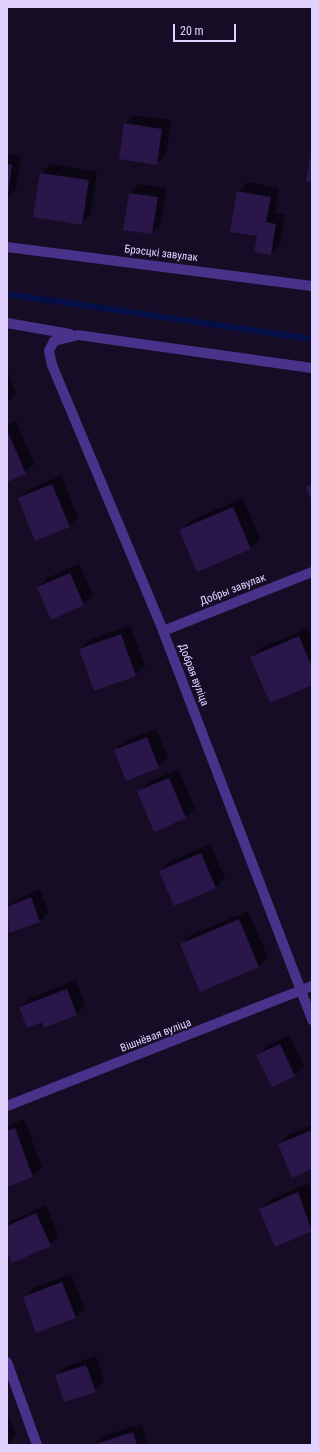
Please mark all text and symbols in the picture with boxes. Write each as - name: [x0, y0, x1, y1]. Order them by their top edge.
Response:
- scale bar: [175, 16, 238, 42]
- text: 20 m: [180, 24, 204, 38]
- street label: Брэсцкі завулак: [123, 243, 199, 265]
- street label: Добры завулак: [198, 571, 268, 609]
- street label: Добрая вуліца: [175, 642, 211, 708]
- street label: Вішнёвая вуліца: [119, 1016, 193, 1056]

